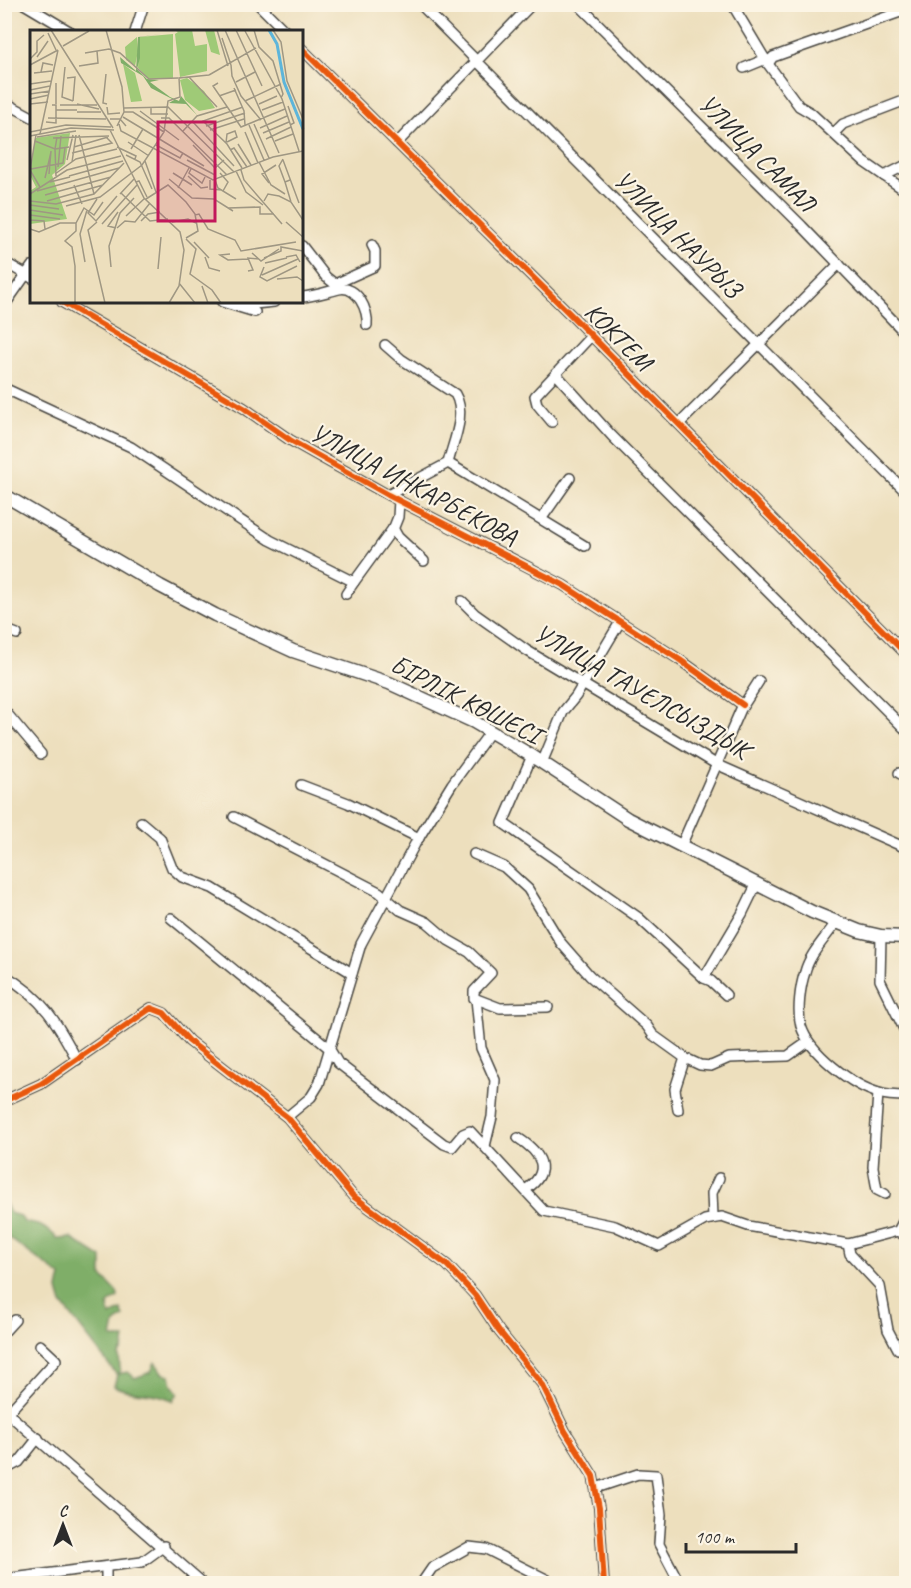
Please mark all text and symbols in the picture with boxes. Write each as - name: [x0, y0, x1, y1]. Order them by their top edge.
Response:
- inset map: [30, 30, 303, 303]
- street label: УЛИЦА САМАЛ: [692, 87, 825, 220]
- street label: УЛИЦА НАУРЫЗ: [607, 164, 750, 306]
- street label: КОКТЕМ: [578, 295, 661, 379]
- street label: УЛИЦА ИНКАРБЕКОВА: [305, 416, 524, 553]
- street label: УЛИЦА ТАУЕЛСЫЗДЫК: [528, 616, 760, 769]
- street label: БІРЛІК КӨШЕСІ: [385, 647, 551, 754]
- north arrow: [33, 1495, 93, 1555]
- text: С: [59, 1501, 69, 1521]
- scale bar: [686, 1516, 796, 1554]
- text: 100 m: [695, 1526, 736, 1548]

